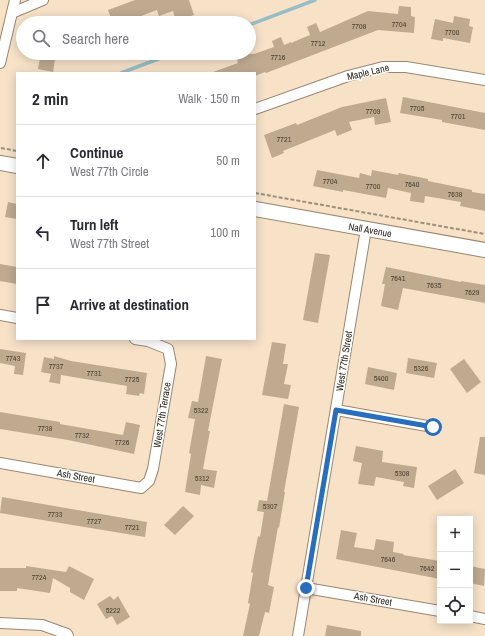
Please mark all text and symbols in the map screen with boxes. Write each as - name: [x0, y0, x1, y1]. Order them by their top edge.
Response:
- search box: [16, 16, 256, 60]
- house number: 7704: [392, 19, 407, 29]
- house number: 7708: [352, 21, 367, 31]
- icon: search: [30, 27, 52, 49]
- house number: 7700: [445, 27, 460, 37]
- text: Search here: [62, 28, 129, 49]
- house number: 7712: [311, 38, 326, 48]
- house number: 7716: [271, 52, 286, 62]
- street label: Maple Lane: [346, 61, 391, 83]
- text: 2 min: [32, 87, 68, 110]
- text: Walk · 150 m: [178, 90, 240, 107]
- house number: 7705: [410, 103, 425, 113]
- house number: 7709: [366, 106, 381, 116]
- house number: 7701: [451, 111, 466, 121]
- house number: 7721: [277, 134, 292, 144]
- text: Continue: [70, 142, 123, 163]
- icon: ahead: [32, 150, 54, 172]
- text: 50 m: [216, 152, 240, 169]
- text: West 77th Circle: [70, 163, 149, 180]
- house number: 7704: [323, 176, 338, 186]
- house number: 7640: [405, 179, 420, 189]
- house number: 7700: [366, 181, 381, 191]
- house number: 7638: [448, 189, 463, 199]
- text: Turn left: [70, 214, 118, 235]
- street label: Nall Avenue: [347, 220, 393, 240]
- icon: left: [32, 222, 54, 244]
- text: 100 m: [210, 224, 240, 241]
- text: West 77th Street: [70, 235, 149, 252]
- house number: 7641: [391, 273, 406, 283]
- house number: 7635: [427, 280, 442, 290]
- house number: 7629: [465, 287, 480, 297]
- icon: arrive: [32, 294, 54, 316]
- text: Arrive at destination: [70, 294, 189, 315]
- street label: West 77th Street: [333, 329, 355, 392]
- house number: 7743: [6, 353, 21, 363]
- house number: 7737: [49, 361, 64, 371]
- house number: 5326: [414, 363, 429, 373]
- house number: 7731: [87, 368, 102, 378]
- house number: 5400: [374, 373, 389, 383]
- house number: 7725: [125, 374, 140, 384]
- street label: West 77th Terrace: [150, 381, 174, 449]
- house number: 5322: [194, 405, 209, 415]
- route start: [424, 418, 442, 436]
- house number: 7738: [38, 423, 53, 433]
- house number: 7732: [75, 430, 90, 440]
- house number: 7726: [115, 437, 130, 447]
- street label: Ash Street: [55, 466, 97, 486]
- house number: 5308: [395, 468, 410, 478]
- house number: 5312: [195, 473, 210, 483]
- house number: 5307: [263, 501, 278, 511]
- house number: 7733: [48, 509, 63, 519]
- house number: 7727: [87, 516, 102, 526]
- map controls: [437, 516, 473, 624]
- button: +: [437, 516, 473, 552]
- house number: 7721: [125, 522, 140, 532]
- button: −: [437, 552, 473, 588]
- house number: 7646: [381, 554, 396, 564]
- house number: 7642: [420, 563, 435, 573]
- house number: 7724: [32, 572, 47, 582]
- route end: [297, 579, 315, 597]
- button: locate: [437, 588, 473, 624]
- street label: Ash Street: [352, 589, 394, 609]
- house number: 5222: [106, 605, 121, 615]

